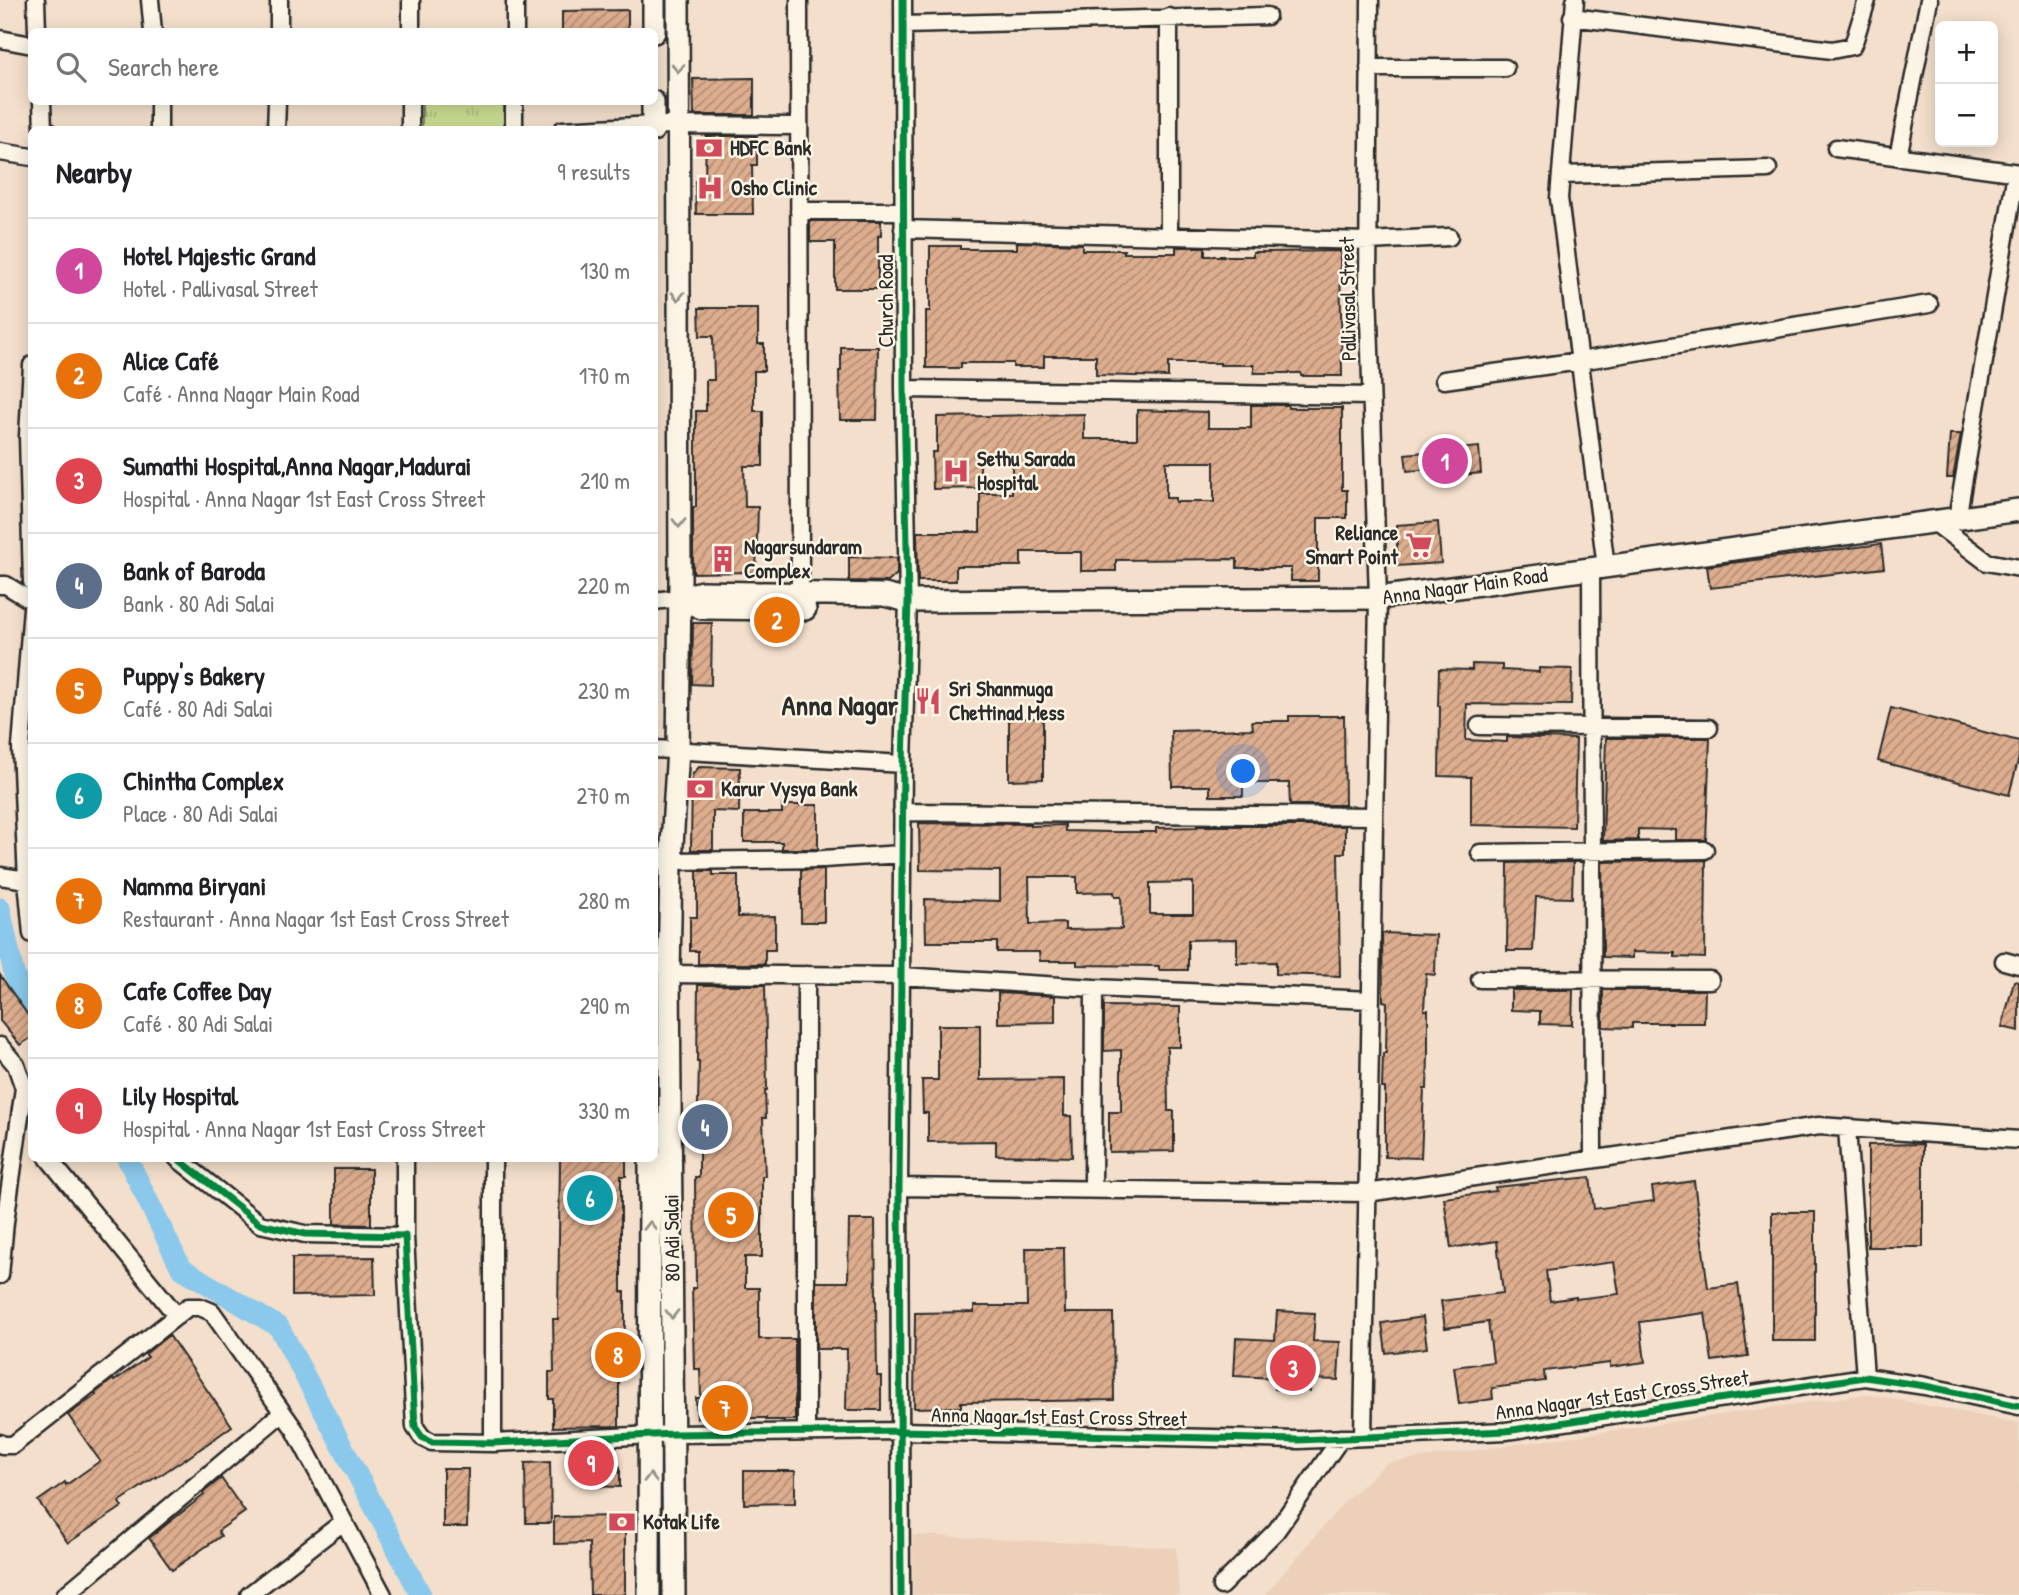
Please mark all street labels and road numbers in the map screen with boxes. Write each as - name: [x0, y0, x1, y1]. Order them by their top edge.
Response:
- street label: Pallivasal Street: [1332, 236, 1363, 361]
- street label: Church Road: [871, 254, 900, 348]
- street label: Anna Nagar Main Road: [1381, 560, 1549, 611]
- street label: 80 Adi Salai: [656, 1194, 687, 1282]
- street label: Anna Nagar 1st East Cross Street: [1493, 1362, 1751, 1427]
- street label: Anna Nagar 1st East Cross Street: [931, 1400, 1188, 1433]

